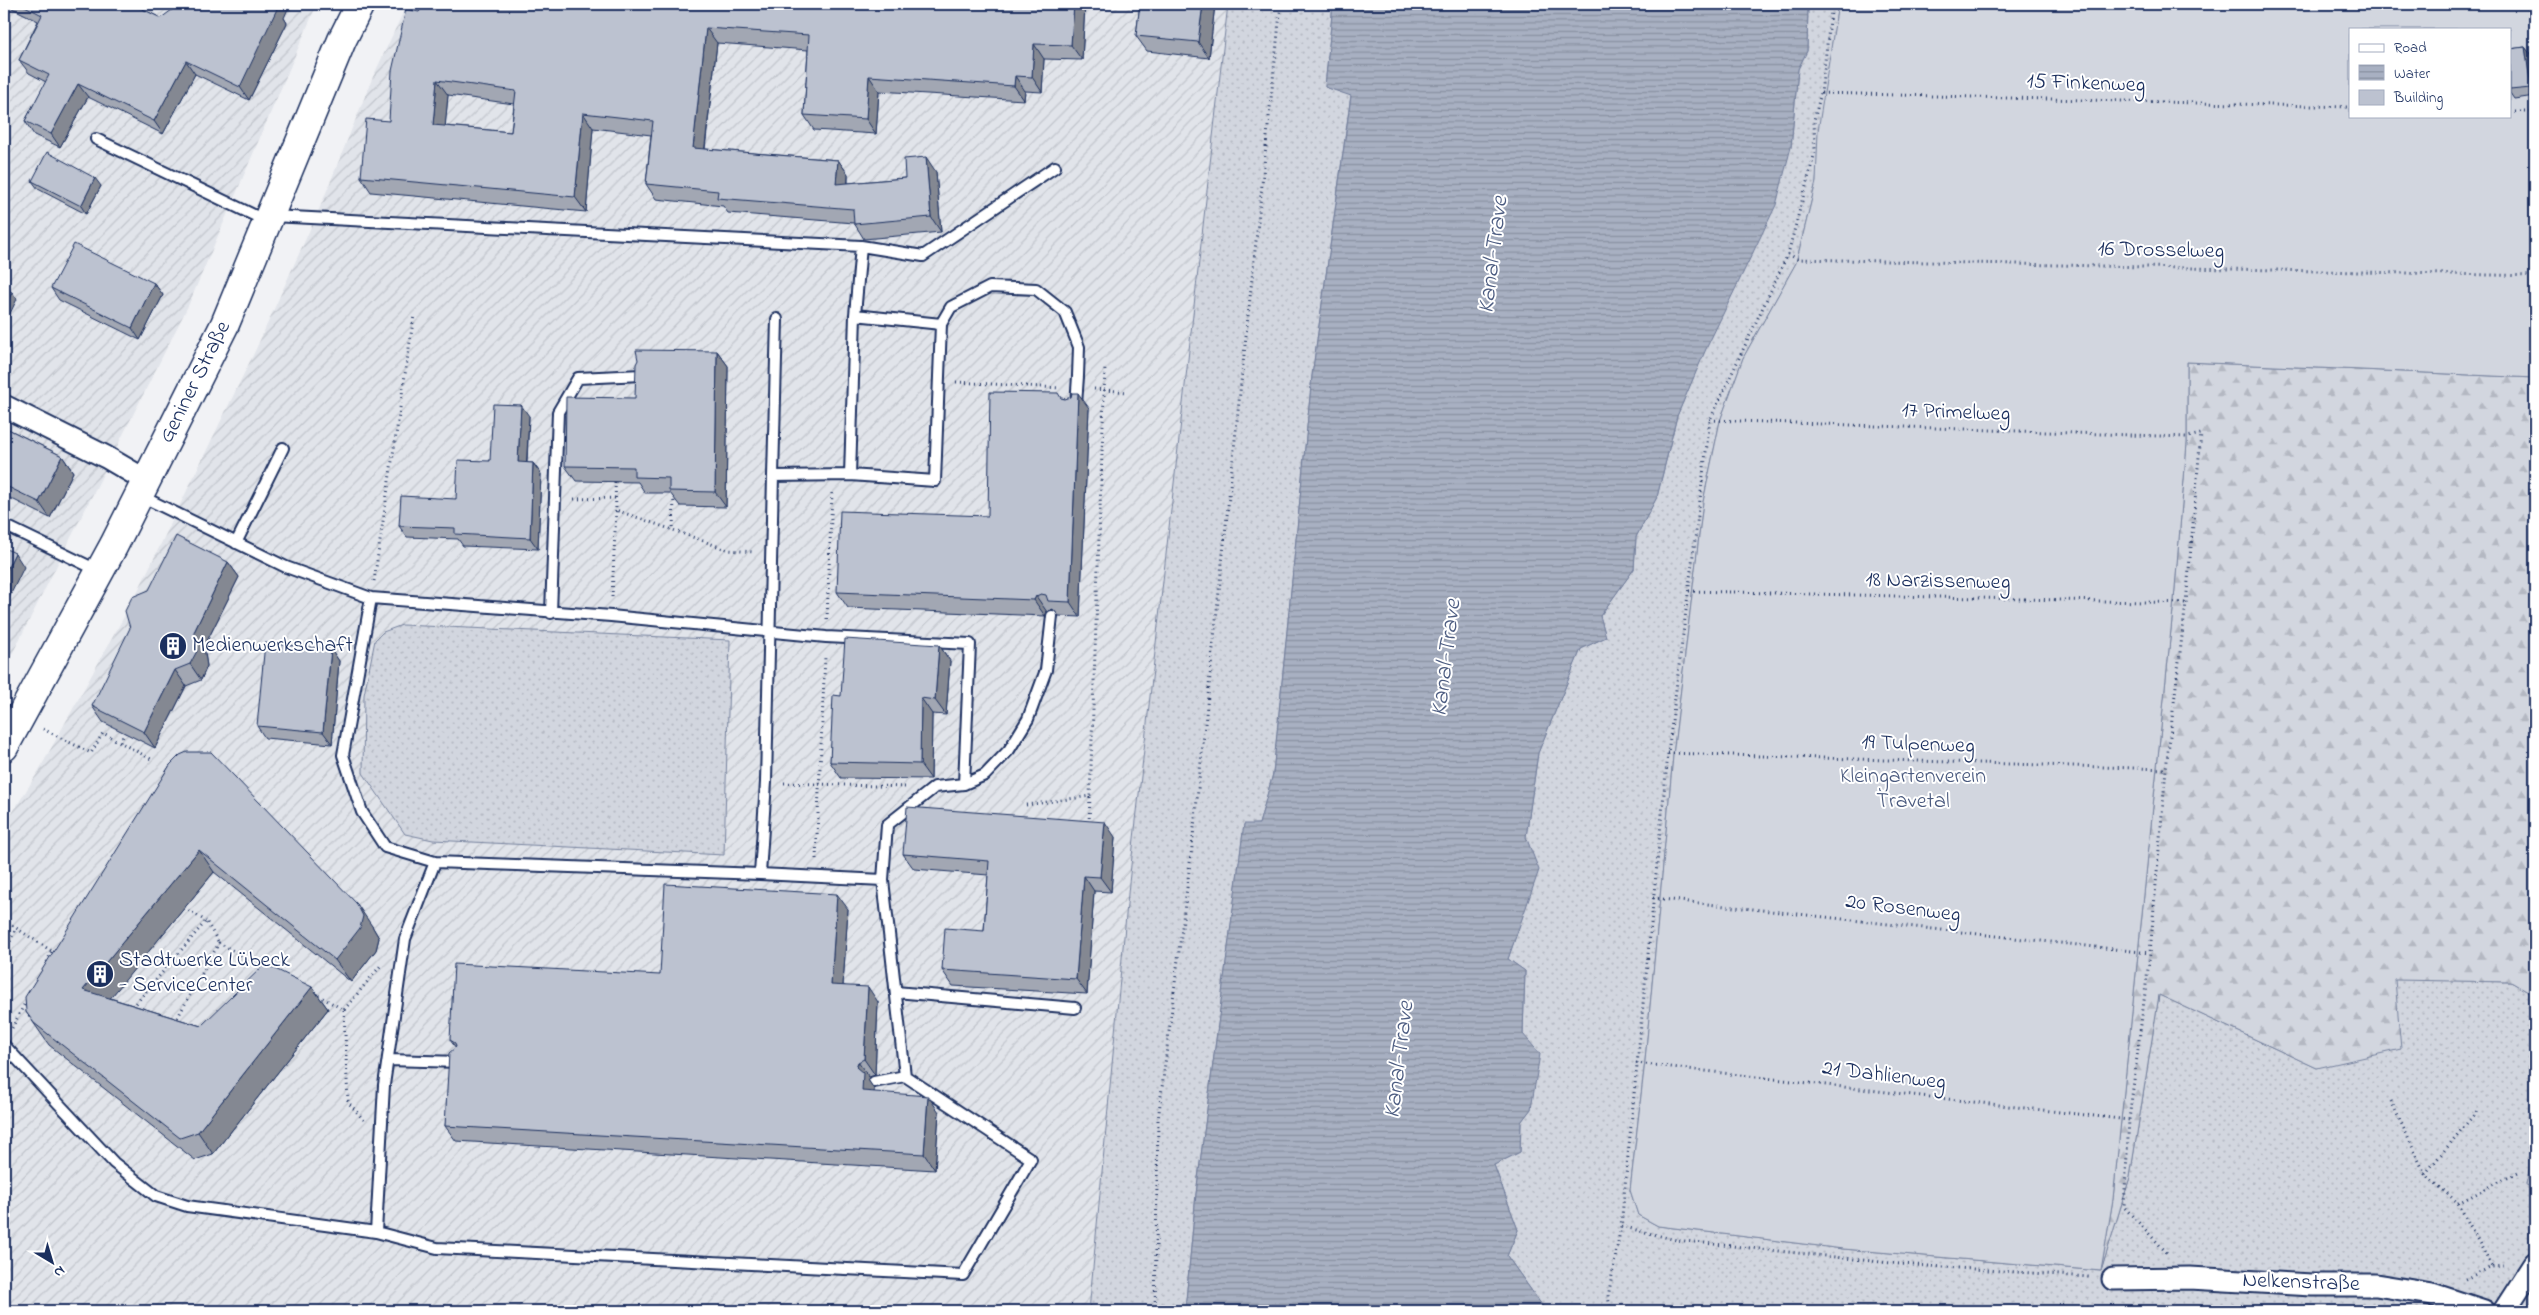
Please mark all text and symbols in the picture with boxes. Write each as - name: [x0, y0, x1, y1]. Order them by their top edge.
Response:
- legend: [2349, 28, 2512, 118]
- text: Road: [2394, 37, 2427, 59]
- text: Water: [2394, 63, 2430, 85]
- street label: 15 Finkenweg: [2026, 66, 2146, 103]
- text: Building: [2393, 87, 2443, 110]
- water label: Kanal-Trave: [1469, 193, 1519, 315]
- street label: 16 Drosselweg: [2097, 234, 2225, 269]
- street label: Geniner Straße: [151, 316, 240, 449]
- street label: 17 Primelweg: [1901, 395, 2011, 432]
- street label: 18 Narzissenweg: [1865, 565, 2011, 600]
- water label: Kanal-Trave: [1422, 596, 1472, 718]
- place label: Medienwerkschaft: [192, 630, 354, 662]
- building icon: Medienwerkschaft: [158, 631, 188, 661]
- street label: 19 Tulpenweg: [1861, 727, 1975, 764]
- park label: Kleingartenverein Travetal: [1840, 761, 1986, 818]
- street label: 20 Rosenweg: [1844, 886, 1962, 933]
- place label: Stadtwerke Lübeck - ServiceCenter: [119, 945, 290, 1002]
- building icon: Stadtwerke Lübeck - ServiceCenter: [85, 959, 115, 989]
- water label: Kanal-Trave: [1375, 998, 1425, 1120]
- street label: 21 Dahlienweg: [1820, 1053, 1948, 1100]
- north arrow: [28, 1238, 78, 1288]
- text: N: [49, 1260, 69, 1282]
- street label: Nelkenstraße: [2242, 1265, 2360, 1301]

